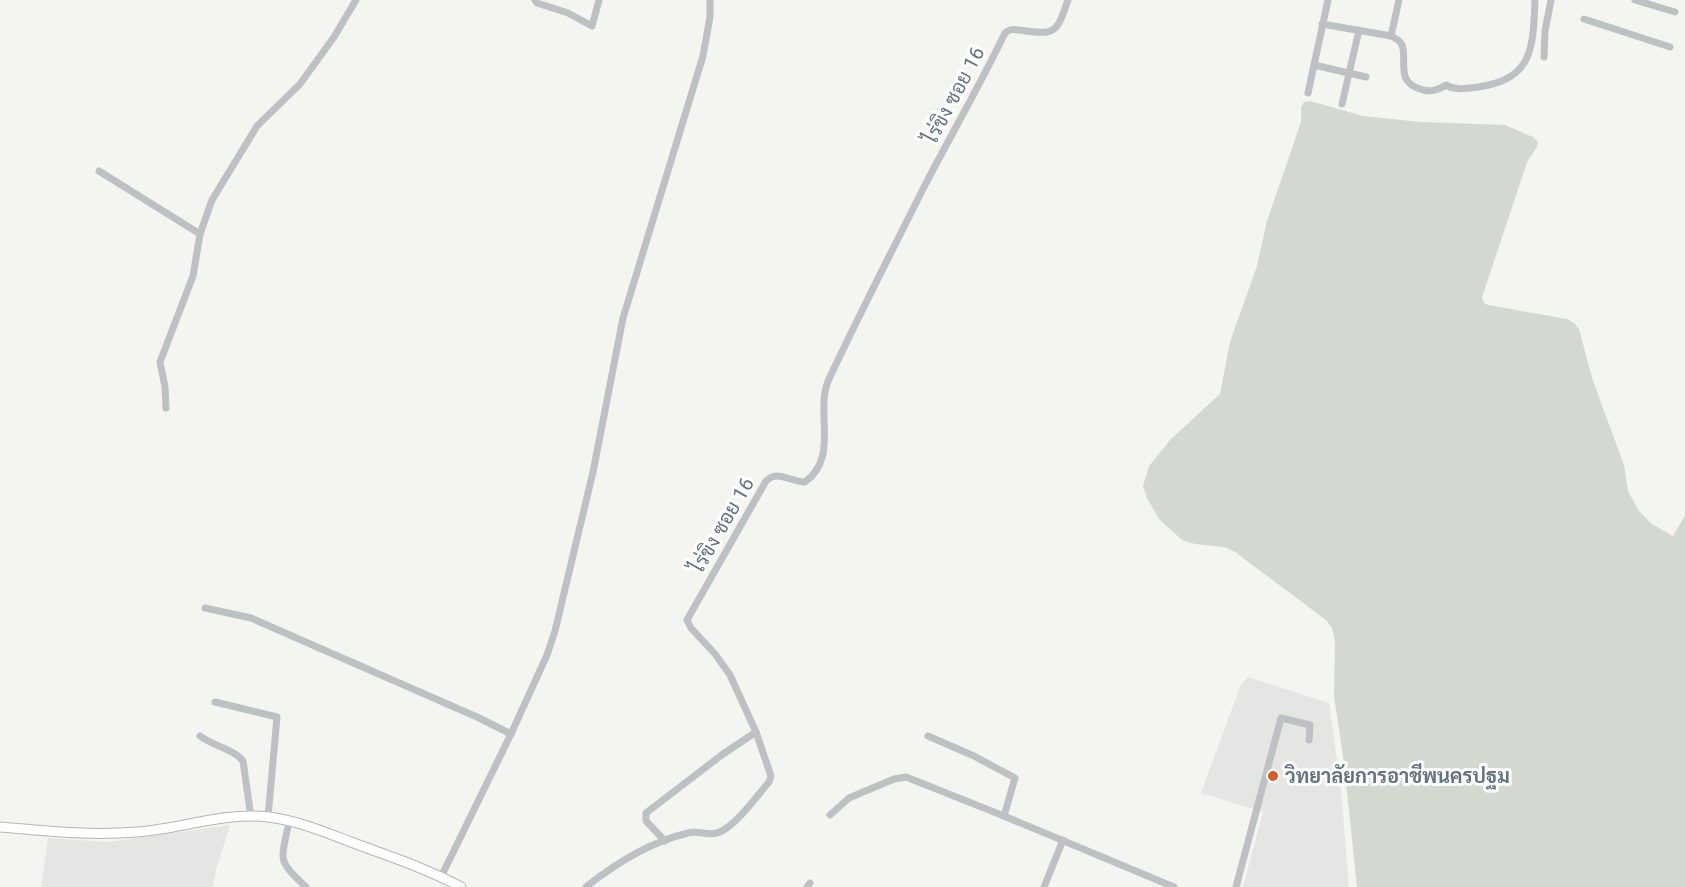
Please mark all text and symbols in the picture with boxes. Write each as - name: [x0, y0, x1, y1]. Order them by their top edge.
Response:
- street label: ไร่ขิง ซอย 16: [917, 42, 990, 149]
- street label: ไร่ขิง ซอย 16: [683, 472, 759, 579]
- place label: วิทยาลัยการอาชีพนครปฐม: [1285, 763, 1510, 790]
- marker: วิทยาลัยการอาชีพนครปฐม: [1266, 769, 1280, 783]

